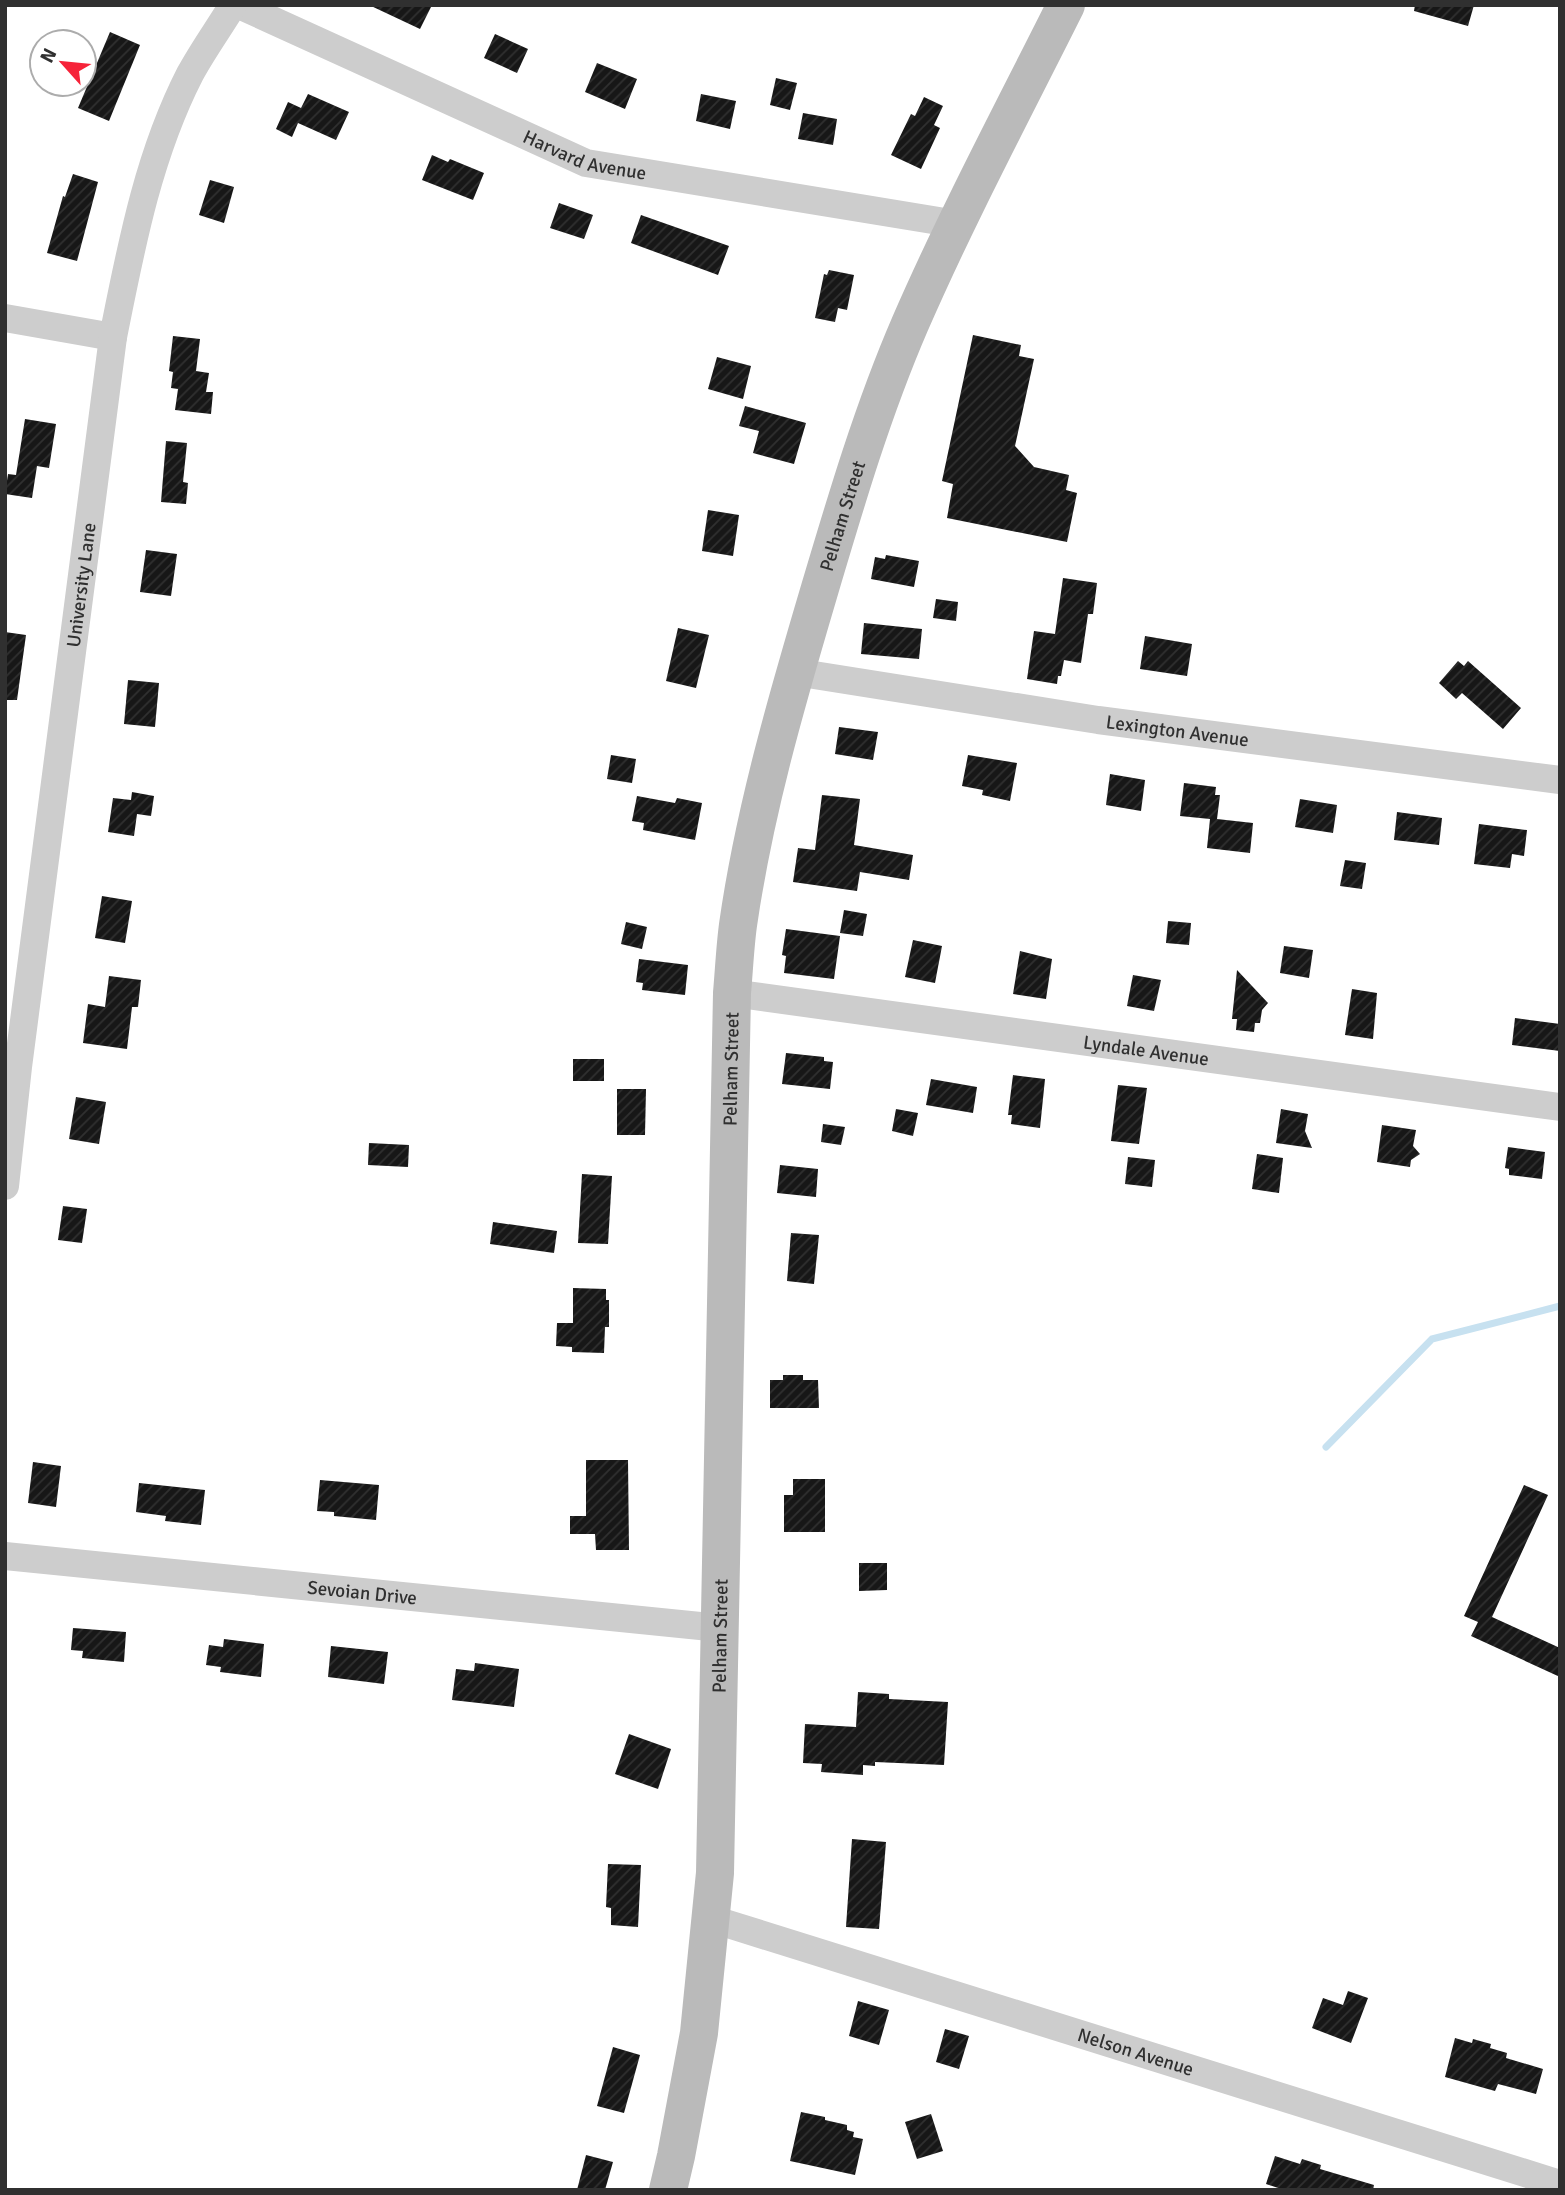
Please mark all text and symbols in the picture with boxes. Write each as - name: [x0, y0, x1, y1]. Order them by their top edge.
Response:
- north arrow: [28, 28, 98, 98]
- text: N: [35, 44, 62, 67]
- street label: Harvard Avenue: [519, 125, 648, 186]
- street label: Pelham Street: [815, 457, 871, 574]
- street label: University Lane: [62, 521, 102, 649]
- street label: Lexington Avenue: [1105, 710, 1250, 752]
- street label: Pelham Street: [718, 1011, 745, 1126]
- street label: Lyndale Avenue: [1082, 1030, 1210, 1072]
- street label: Sevoian Drive: [306, 1576, 418, 1610]
- street label: Pelham Street: [707, 1578, 734, 1693]
- street label: Nelson Avenue: [1075, 2023, 1196, 2082]

